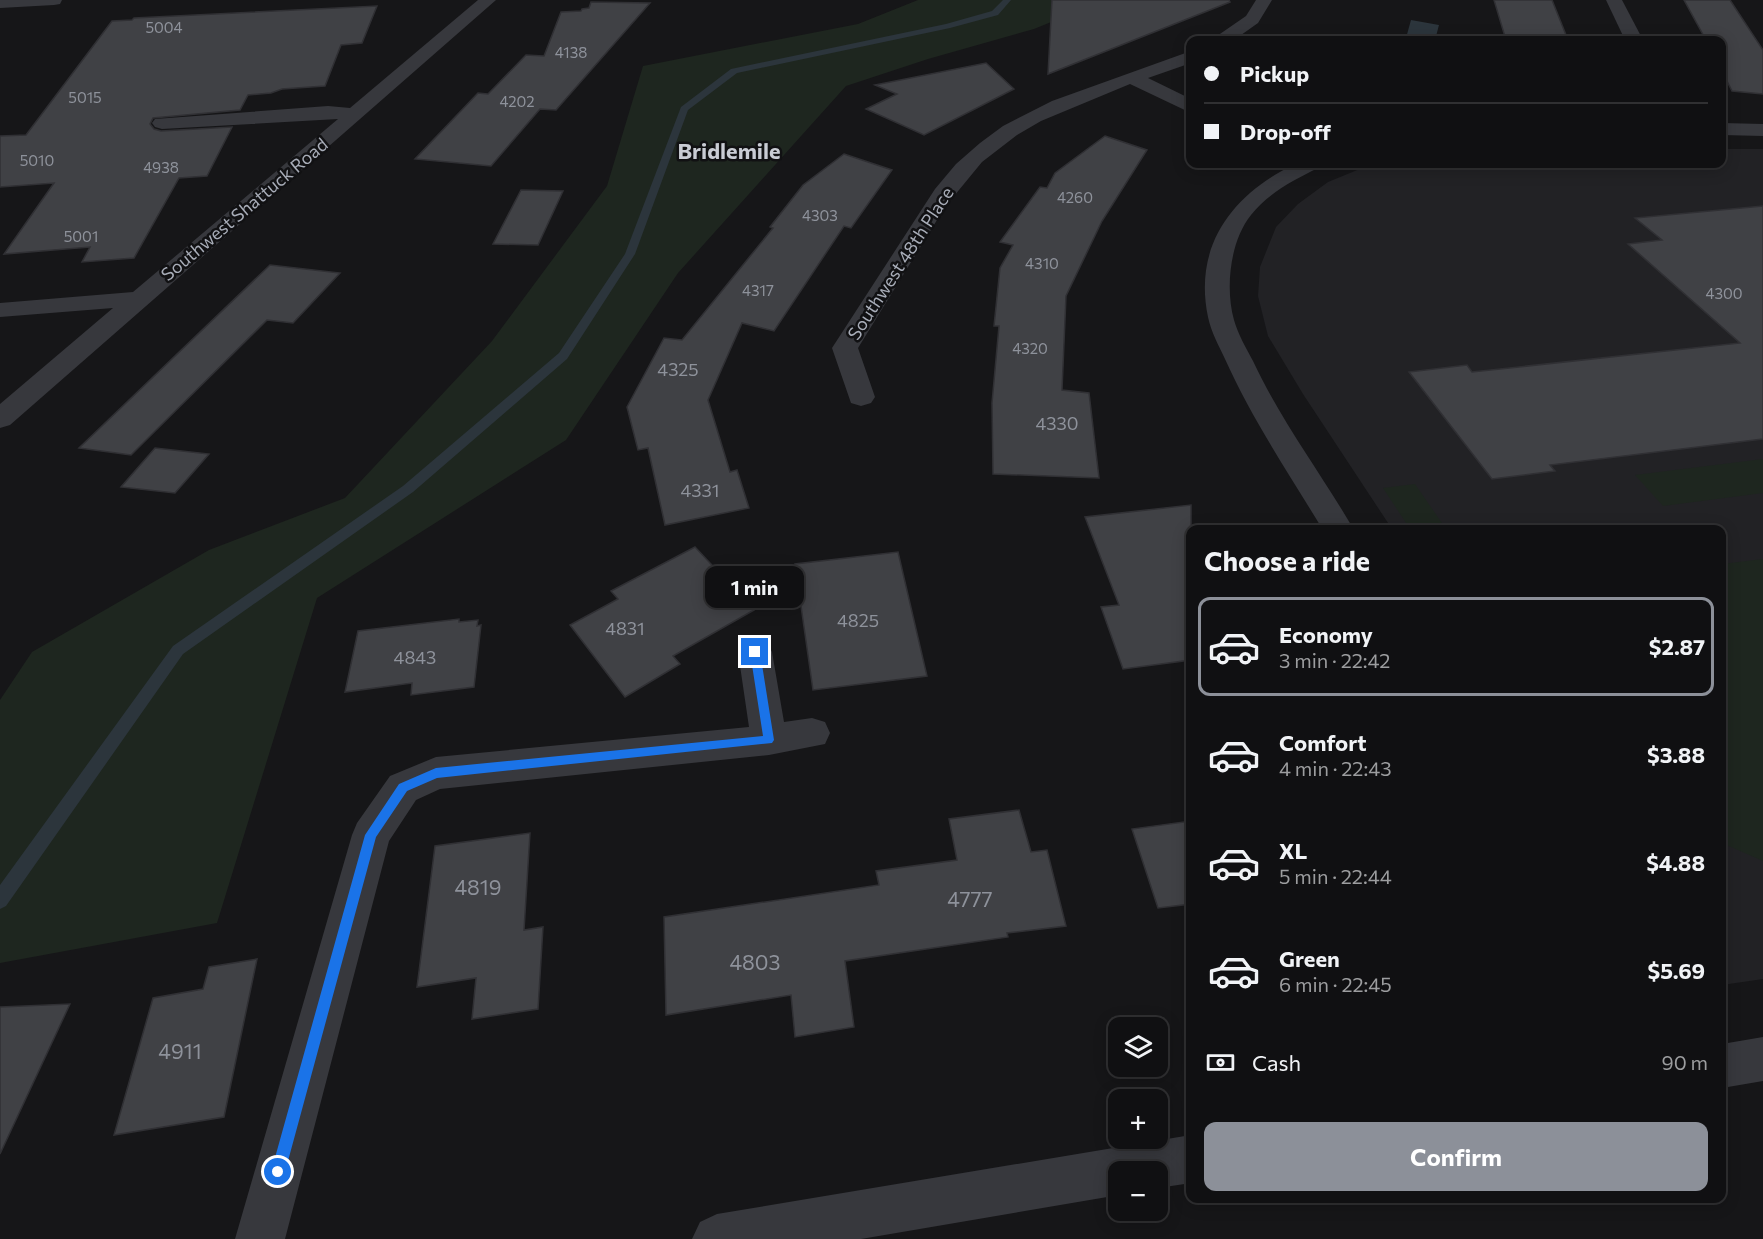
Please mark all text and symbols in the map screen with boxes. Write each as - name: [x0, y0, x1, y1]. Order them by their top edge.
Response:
- house number: 5004: [145, 18, 183, 36]
- house number: 4138: [555, 43, 587, 61]
- text: Pickup: [1240, 60, 1309, 87]
- house number: 5015: [68, 88, 102, 106]
- house number: 4202: [499, 92, 535, 110]
- text: Drop-off: [1240, 118, 1331, 145]
- street label: Southwest Shattuck Road: [156, 133, 332, 285]
- district label: Bridlemile: [677, 137, 781, 164]
- house number: 5010: [20, 151, 54, 169]
- house number: 4938: [143, 158, 179, 176]
- street label: Southwest 48th Place: [842, 182, 958, 344]
- house number: 4260: [1057, 188, 1093, 206]
- house number: 4303: [802, 206, 838, 224]
- house number: 5001: [64, 227, 98, 245]
- house number: 4310: [1025, 254, 1059, 272]
- house number: 4317: [742, 281, 774, 299]
- house number: 4300: [1705, 284, 1743, 302]
- house number: 4320: [1012, 339, 1048, 357]
- house number: 4325: [657, 358, 699, 380]
- house number: 4330: [1035, 412, 1079, 434]
- house number: 4331: [681, 479, 719, 501]
- text: Choose a ride: [1204, 544, 1370, 577]
- callout: 1 min: [706, 565, 804, 607]
- text: 1 min: [731, 575, 778, 599]
- house number: 4825: [837, 609, 879, 631]
- house number: 4831: [605, 617, 645, 639]
- icon: car: [1207, 620, 1261, 674]
- text: Economy: [1279, 621, 1373, 648]
- text: $2.87: [1649, 633, 1705, 660]
- route end: [741, 638, 768, 665]
- house number: 4843: [394, 646, 436, 668]
- text: 3 min · 22:42: [1279, 648, 1390, 672]
- icon: car: [1207, 728, 1261, 782]
- text: Comfort: [1279, 729, 1367, 756]
- text: $3.88: [1647, 741, 1705, 768]
- text: 4 min · 22:43: [1279, 756, 1392, 780]
- icon: car: [1207, 836, 1261, 890]
- text: XL: [1279, 837, 1307, 864]
- text: $4.88: [1646, 849, 1705, 876]
- text: 5 min · 22:44: [1279, 864, 1392, 888]
- house number: 4819: [454, 874, 502, 899]
- house number: 4777: [947, 886, 993, 911]
- icon: car: [1207, 944, 1261, 998]
- text: Green: [1279, 945, 1340, 972]
- house number: 4803: [730, 949, 780, 974]
- text: $5.69: [1648, 957, 1705, 984]
- text: 6 min · 22:45: [1279, 972, 1392, 996]
- map controls: [1108, 1017, 1168, 1221]
- button: layers: [1108, 1017, 1168, 1077]
- house number: 4911: [158, 1038, 202, 1063]
- icon: cash: [1204, 1046, 1237, 1079]
- text: Cash: [1252, 1049, 1301, 1076]
- text: 90 m: [1662, 1050, 1708, 1074]
- button: +: [1108, 1089, 1168, 1149]
- button: Confirm: [1204, 1122, 1708, 1191]
- route start: [264, 1158, 291, 1185]
- button: −: [1108, 1161, 1168, 1221]

